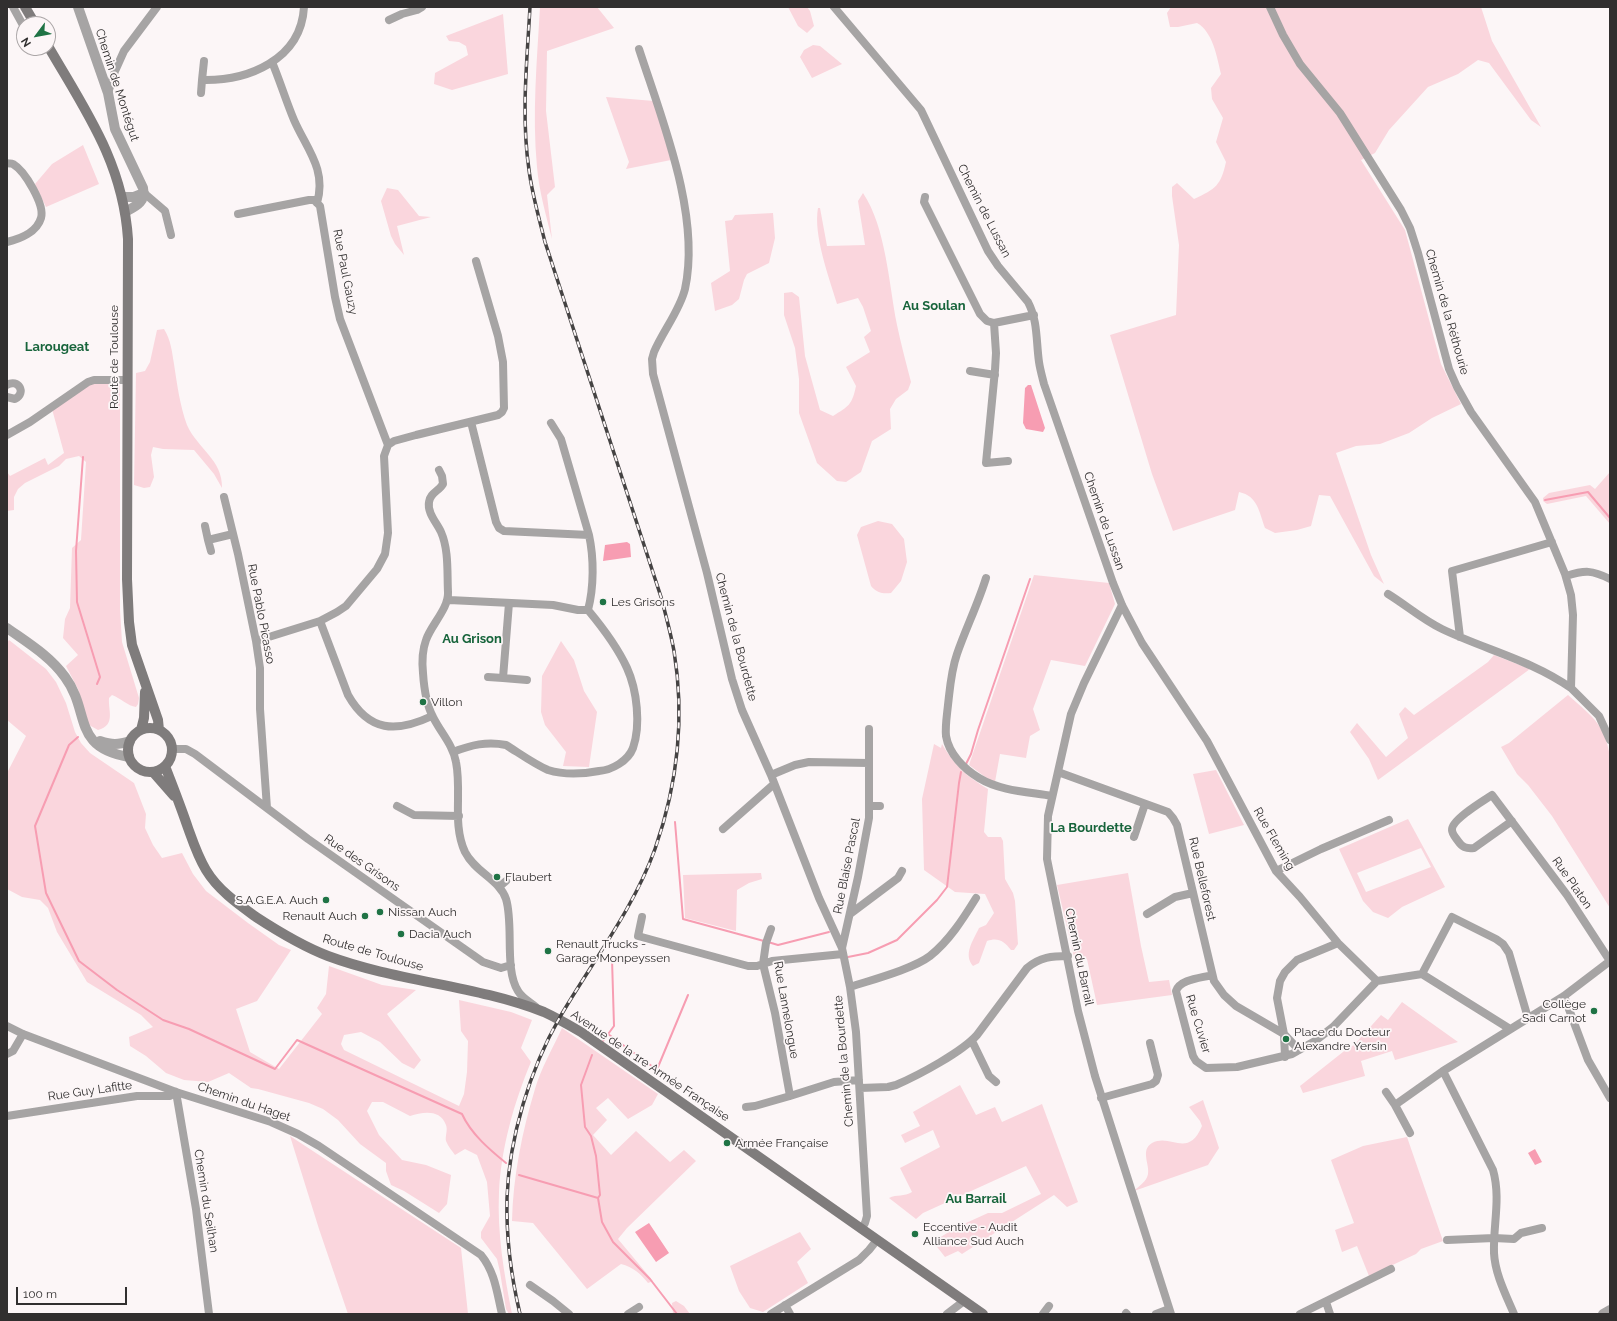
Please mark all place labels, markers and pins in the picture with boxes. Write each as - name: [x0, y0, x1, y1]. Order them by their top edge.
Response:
- place label: Les Grisons: [611, 595, 675, 609]
- marker: Les Grisons: [598, 597, 608, 607]
- place label: Villon: [431, 695, 462, 709]
- marker: Villon: [418, 697, 428, 707]
- place label: Flaubert: [505, 870, 552, 884]
- marker: Flaubert: [492, 872, 502, 882]
- place label: S.A.G.E.A. Auch: [236, 893, 318, 907]
- marker: S.A.G.E.A. Auch: [321, 895, 331, 905]
- place label: Nissan Auch: [388, 905, 457, 919]
- marker: Nissan Auch: [375, 907, 385, 917]
- place label: Renault Auch: [283, 909, 357, 923]
- marker: Renault Auch: [360, 911, 370, 921]
- place label: Dacia Auch: [409, 927, 472, 941]
- marker: Dacia Auch: [396, 929, 406, 939]
- place label: Renault Trucks - Garage Monpeyssen: [556, 937, 670, 965]
- marker: Renault Trucks - Garage Monpeyssen: [543, 946, 553, 956]
- place label: Collège Sadi Carnot: [1522, 997, 1586, 1025]
- marker: Collège Sadi Carnot: [1589, 1006, 1599, 1016]
- place label: Place du Docteur Alexandre Yersin: [1294, 1025, 1390, 1053]
- marker: Place du Docteur Alexandre Yersin: [1281, 1034, 1291, 1044]
- place label: Armée Française: [735, 1136, 828, 1150]
- marker: Armée Française: [722, 1138, 732, 1148]
- place label: Eccentive - Audit Alliance Sud Auch: [923, 1220, 1024, 1248]
- marker: Eccentive - Audit Alliance Sud Auch: [910, 1229, 920, 1239]

